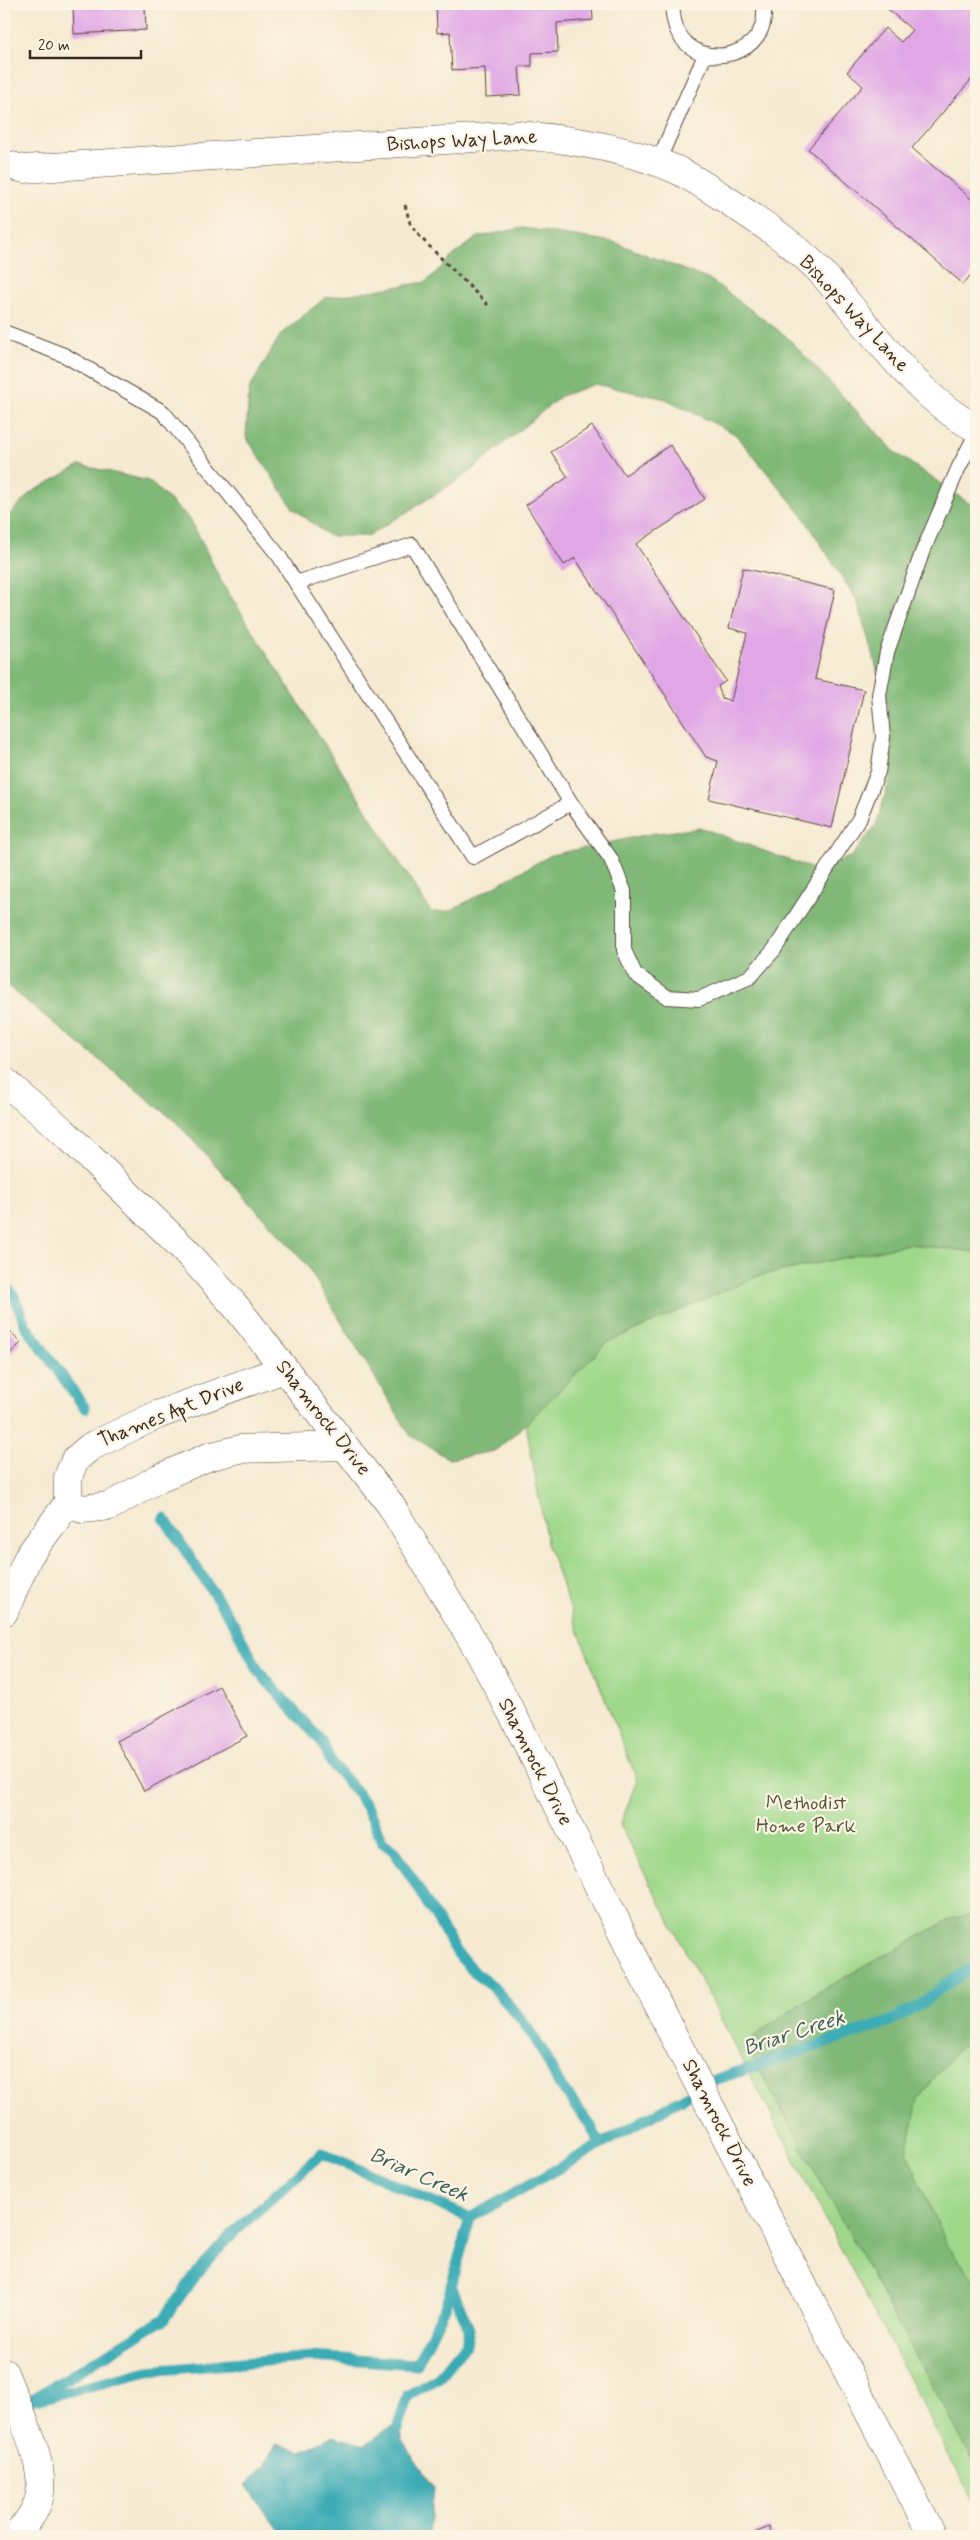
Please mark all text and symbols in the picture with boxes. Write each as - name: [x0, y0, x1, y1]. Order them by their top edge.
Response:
- scale bar: [30, 28, 141, 60]
- text: 20 m: [38, 36, 70, 56]
- street label: Bishops Way Lane: [386, 124, 538, 158]
- street label: Bishops Way Lane: [793, 250, 915, 378]
- street label: Shamrock Drive: [269, 1355, 377, 1481]
- street label: Thames Apt Drive: [94, 1371, 248, 1455]
- street label: Shamrock Drive: [491, 1694, 579, 1830]
- park label: Methodist Home Park: [756, 1790, 856, 1840]
- water label: Briar Creek: [740, 2003, 848, 2063]
- street label: Shamrock Drive: [675, 2055, 763, 2191]
- water label: Briar Creek: [365, 2141, 473, 2209]

